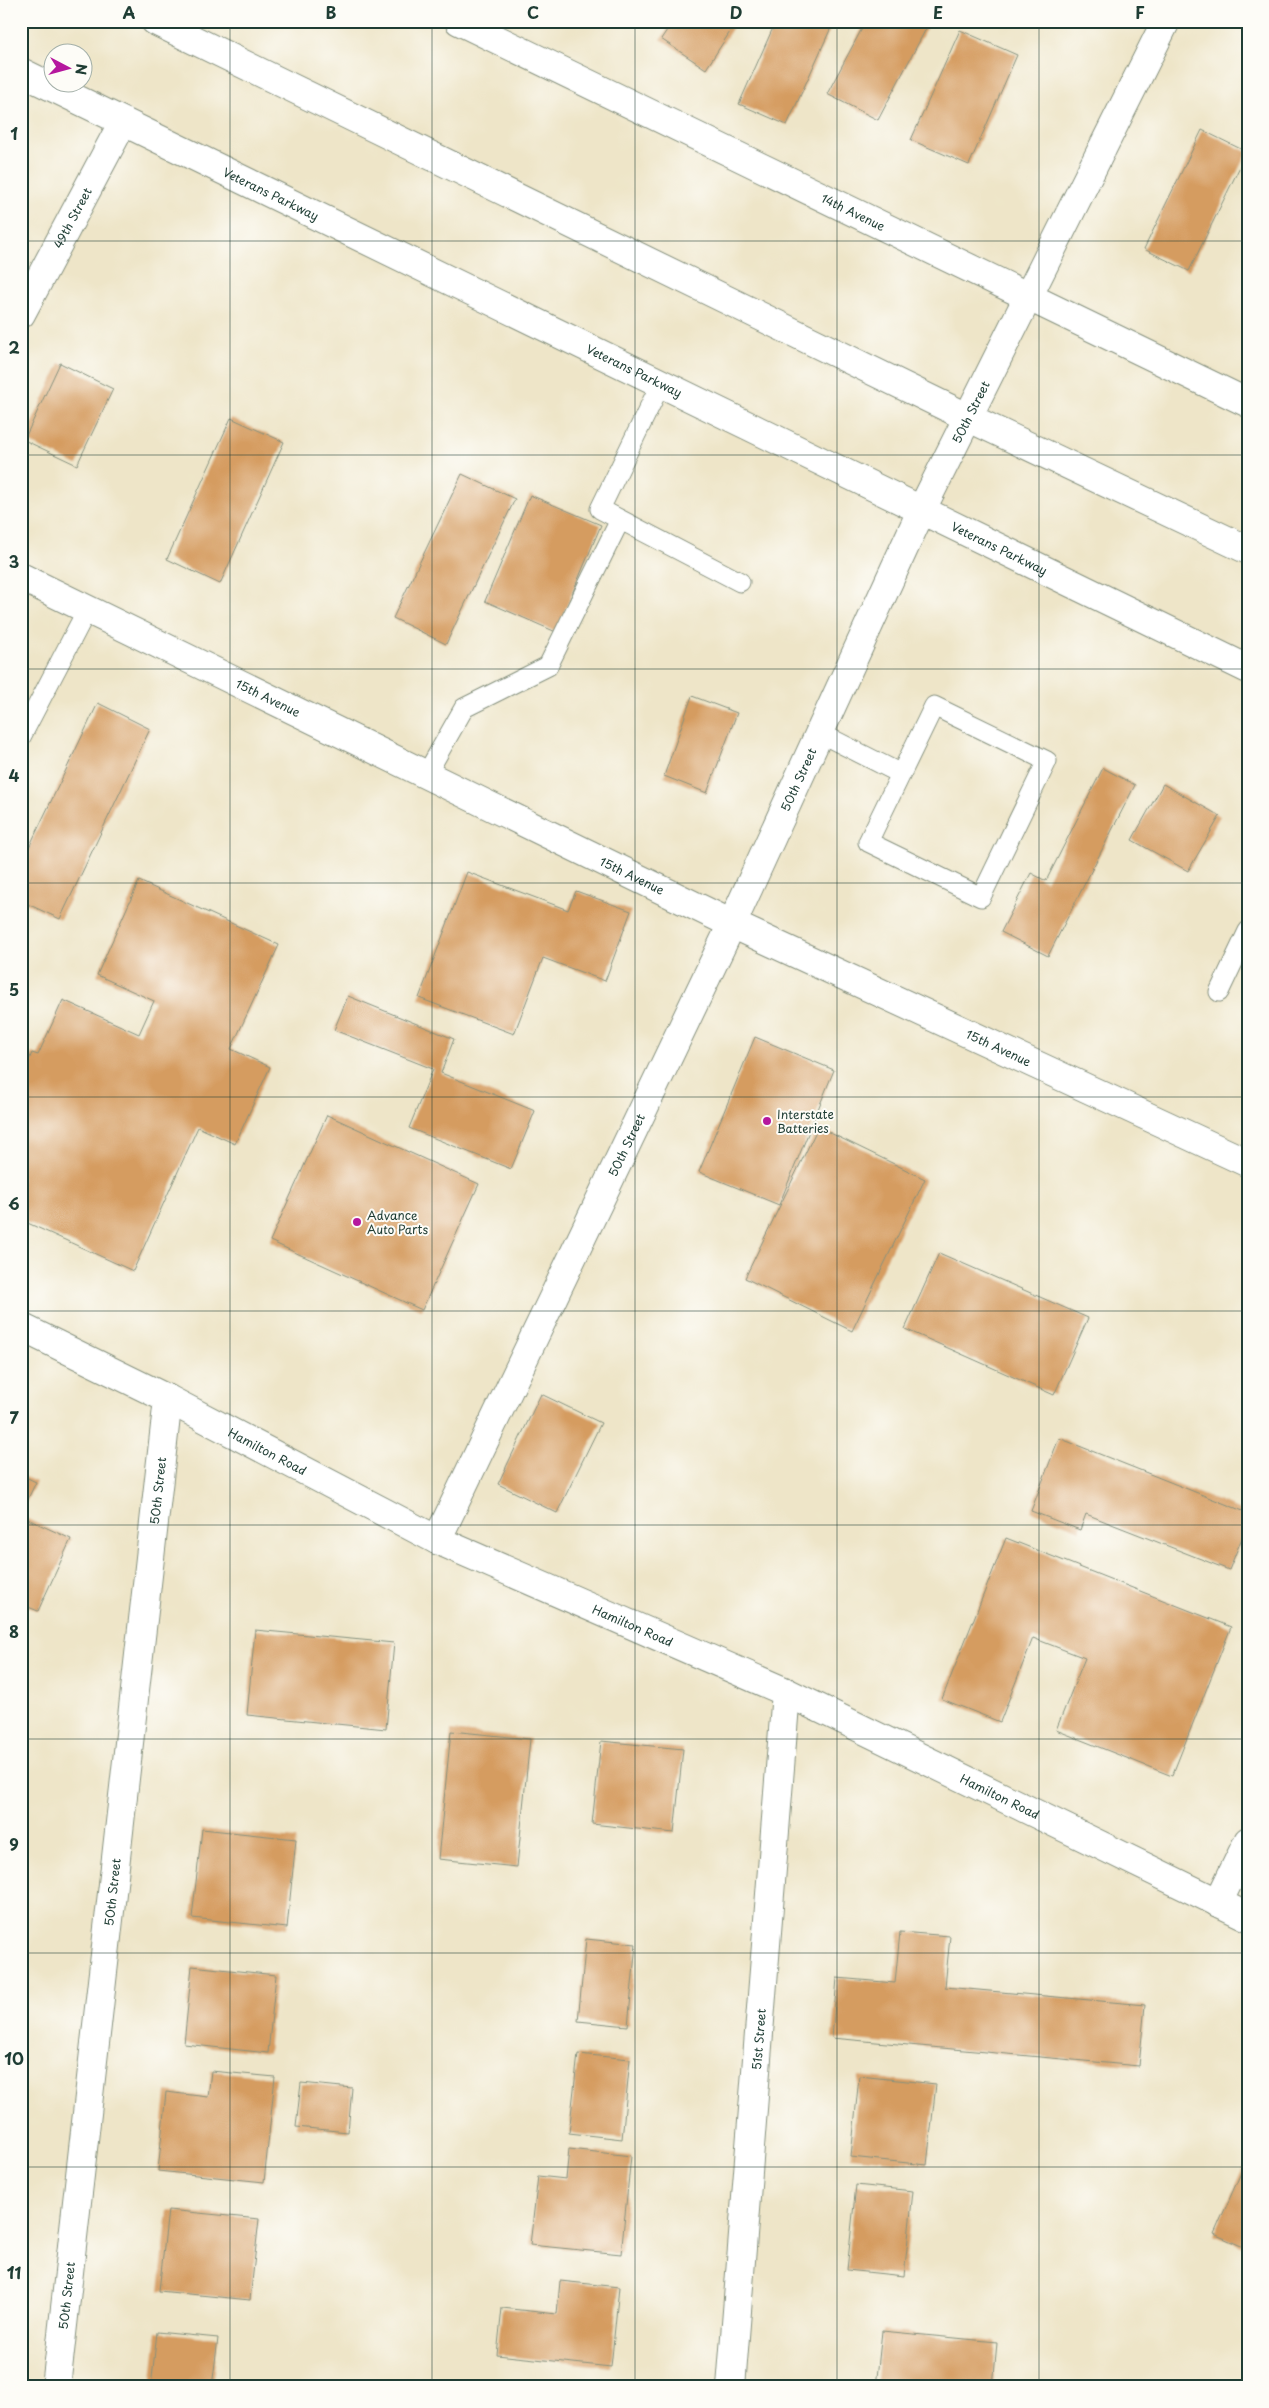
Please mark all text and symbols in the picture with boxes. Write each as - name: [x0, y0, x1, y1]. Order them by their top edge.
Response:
- text: A: [123, 0, 136, 24]
- text: B: [326, 0, 337, 24]
- text: C: [527, 0, 539, 24]
- text: D: [730, 0, 742, 24]
- text: E: [933, 0, 943, 24]
- text: F: [1135, 0, 1145, 24]
- north arrow: [42, 42, 92, 92]
- text: N: [70, 63, 92, 76]
- text: 1: [10, 121, 18, 145]
- street label: Veterans Parkway: [220, 163, 322, 225]
- street label: 49th Street: [49, 184, 96, 251]
- street label: 14th Avenue: [818, 189, 889, 235]
- text: 2: [8, 335, 20, 359]
- street label: Veterans Parkway: [583, 339, 685, 401]
- street label: 50th Street: [947, 377, 994, 446]
- street label: Veterans Parkway: [948, 517, 1050, 579]
- text: 3: [9, 549, 19, 573]
- street label: 15th Avenue: [233, 674, 304, 721]
- street label: 50th Street: [776, 745, 821, 814]
- text: 4: [9, 763, 20, 787]
- street label: 15th Avenue: [597, 852, 668, 899]
- text: 5: [9, 977, 19, 1001]
- street label: 15th Avenue: [963, 1025, 1034, 1071]
- place label: Interstate Batteries: [777, 1105, 834, 1137]
- street label: 50th Street: [603, 1110, 649, 1179]
- marker: Interstate Batteries: [761, 1115, 773, 1127]
- text: 6: [8, 1191, 20, 1215]
- place label: Advance Auto Parts: [367, 1206, 428, 1238]
- marker: Advance Auto Parts: [351, 1216, 363, 1228]
- text: 7: [9, 1405, 19, 1429]
- street label: Hamilton Road: [225, 1423, 310, 1479]
- street label: 50th Street: [145, 1456, 170, 1526]
- street label: Hamilton Road: [590, 1600, 676, 1651]
- text: 8: [9, 1619, 19, 1643]
- street label: Hamilton Road: [957, 1769, 1043, 1823]
- text: 9: [9, 1832, 19, 1856]
- street label: 50th Street: [99, 1857, 125, 1927]
- street label: 51st Street: [747, 2008, 770, 2071]
- text: 10: [4, 2046, 24, 2070]
- text: 11: [7, 2260, 21, 2284]
- street label: 50th Street: [54, 2261, 79, 2330]

